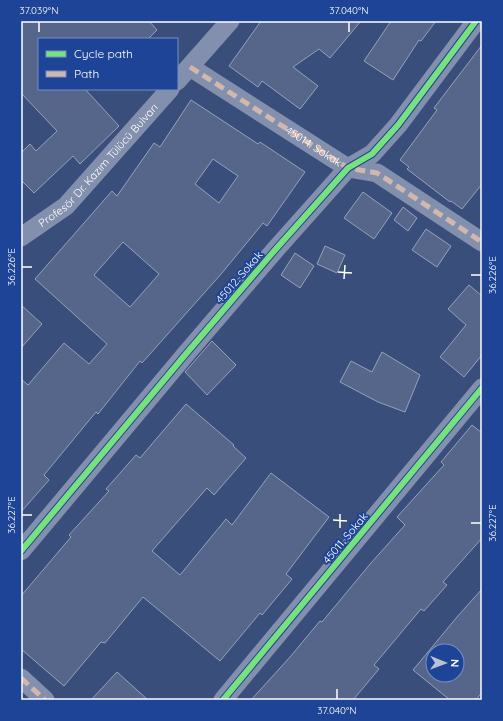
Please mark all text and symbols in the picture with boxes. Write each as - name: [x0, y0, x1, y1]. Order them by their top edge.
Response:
- text: 37.039°N: [20, 4, 58, 17]
- text: 37.040°N: [329, 4, 369, 17]
- legend: [38, 38, 178, 90]
- text: Cycle path: [74, 46, 133, 61]
- text: Path: [74, 66, 99, 81]
- street label: Profesör Dr. Kazım Tülücü Bulvarı: [36, 101, 161, 230]
- street label: 45014. Sokak: [283, 123, 345, 169]
- text: 36.226°E: [5, 248, 18, 286]
- street label: 45012. Sokak: [212, 248, 266, 306]
- text: 36.226°E: [486, 256, 499, 294]
- text: 36.227°E: [5, 496, 18, 534]
- text: 36.227°E: [486, 504, 499, 542]
- street label: 45011. Sokak: [319, 509, 371, 567]
- north arrow: [425, 643, 465, 683]
- text: N: [448, 659, 462, 667]
- text: 37.040°N: [317, 704, 357, 717]

